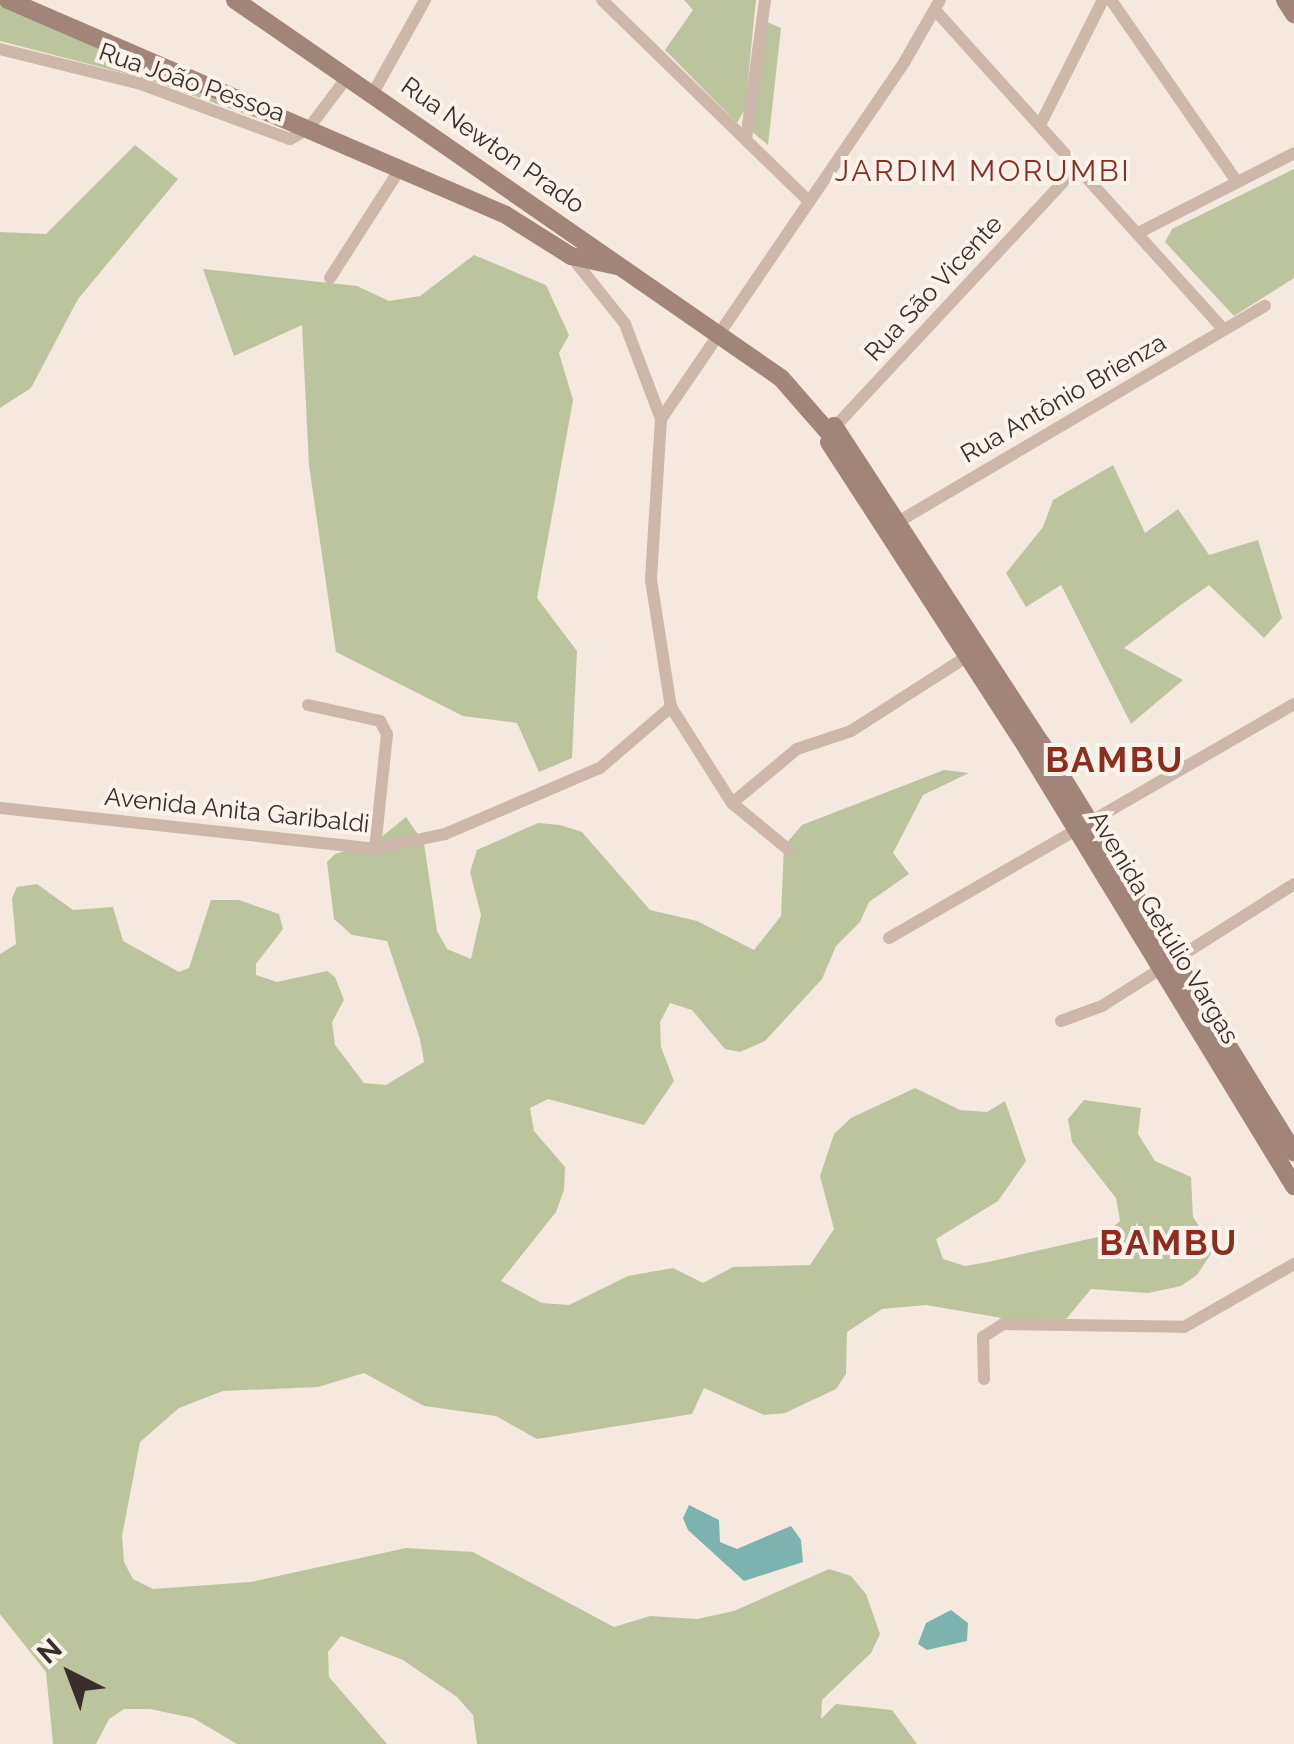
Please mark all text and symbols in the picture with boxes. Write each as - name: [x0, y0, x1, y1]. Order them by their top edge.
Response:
- street label: Rua João Pessoa: [95, 36, 289, 128]
- street label: Rua Newton Prado: [396, 70, 590, 220]
- district label: JARDIM MORUMBI: [835, 153, 1131, 189]
- street label: Rua São Vicente: [858, 209, 1008, 367]
- street label: Rua Antônio Brienza: [955, 327, 1171, 469]
- district label: BAMBU: [1045, 739, 1185, 781]
- street label: Avenida Anita Garibaldi: [103, 781, 371, 839]
- street label: Avenida Getúlio Vargas: [1082, 805, 1246, 1049]
- district label: BAMBU: [1099, 1222, 1239, 1264]
- north arrow: [20, 1624, 120, 1724]
- text: N: [31, 1632, 69, 1671]

